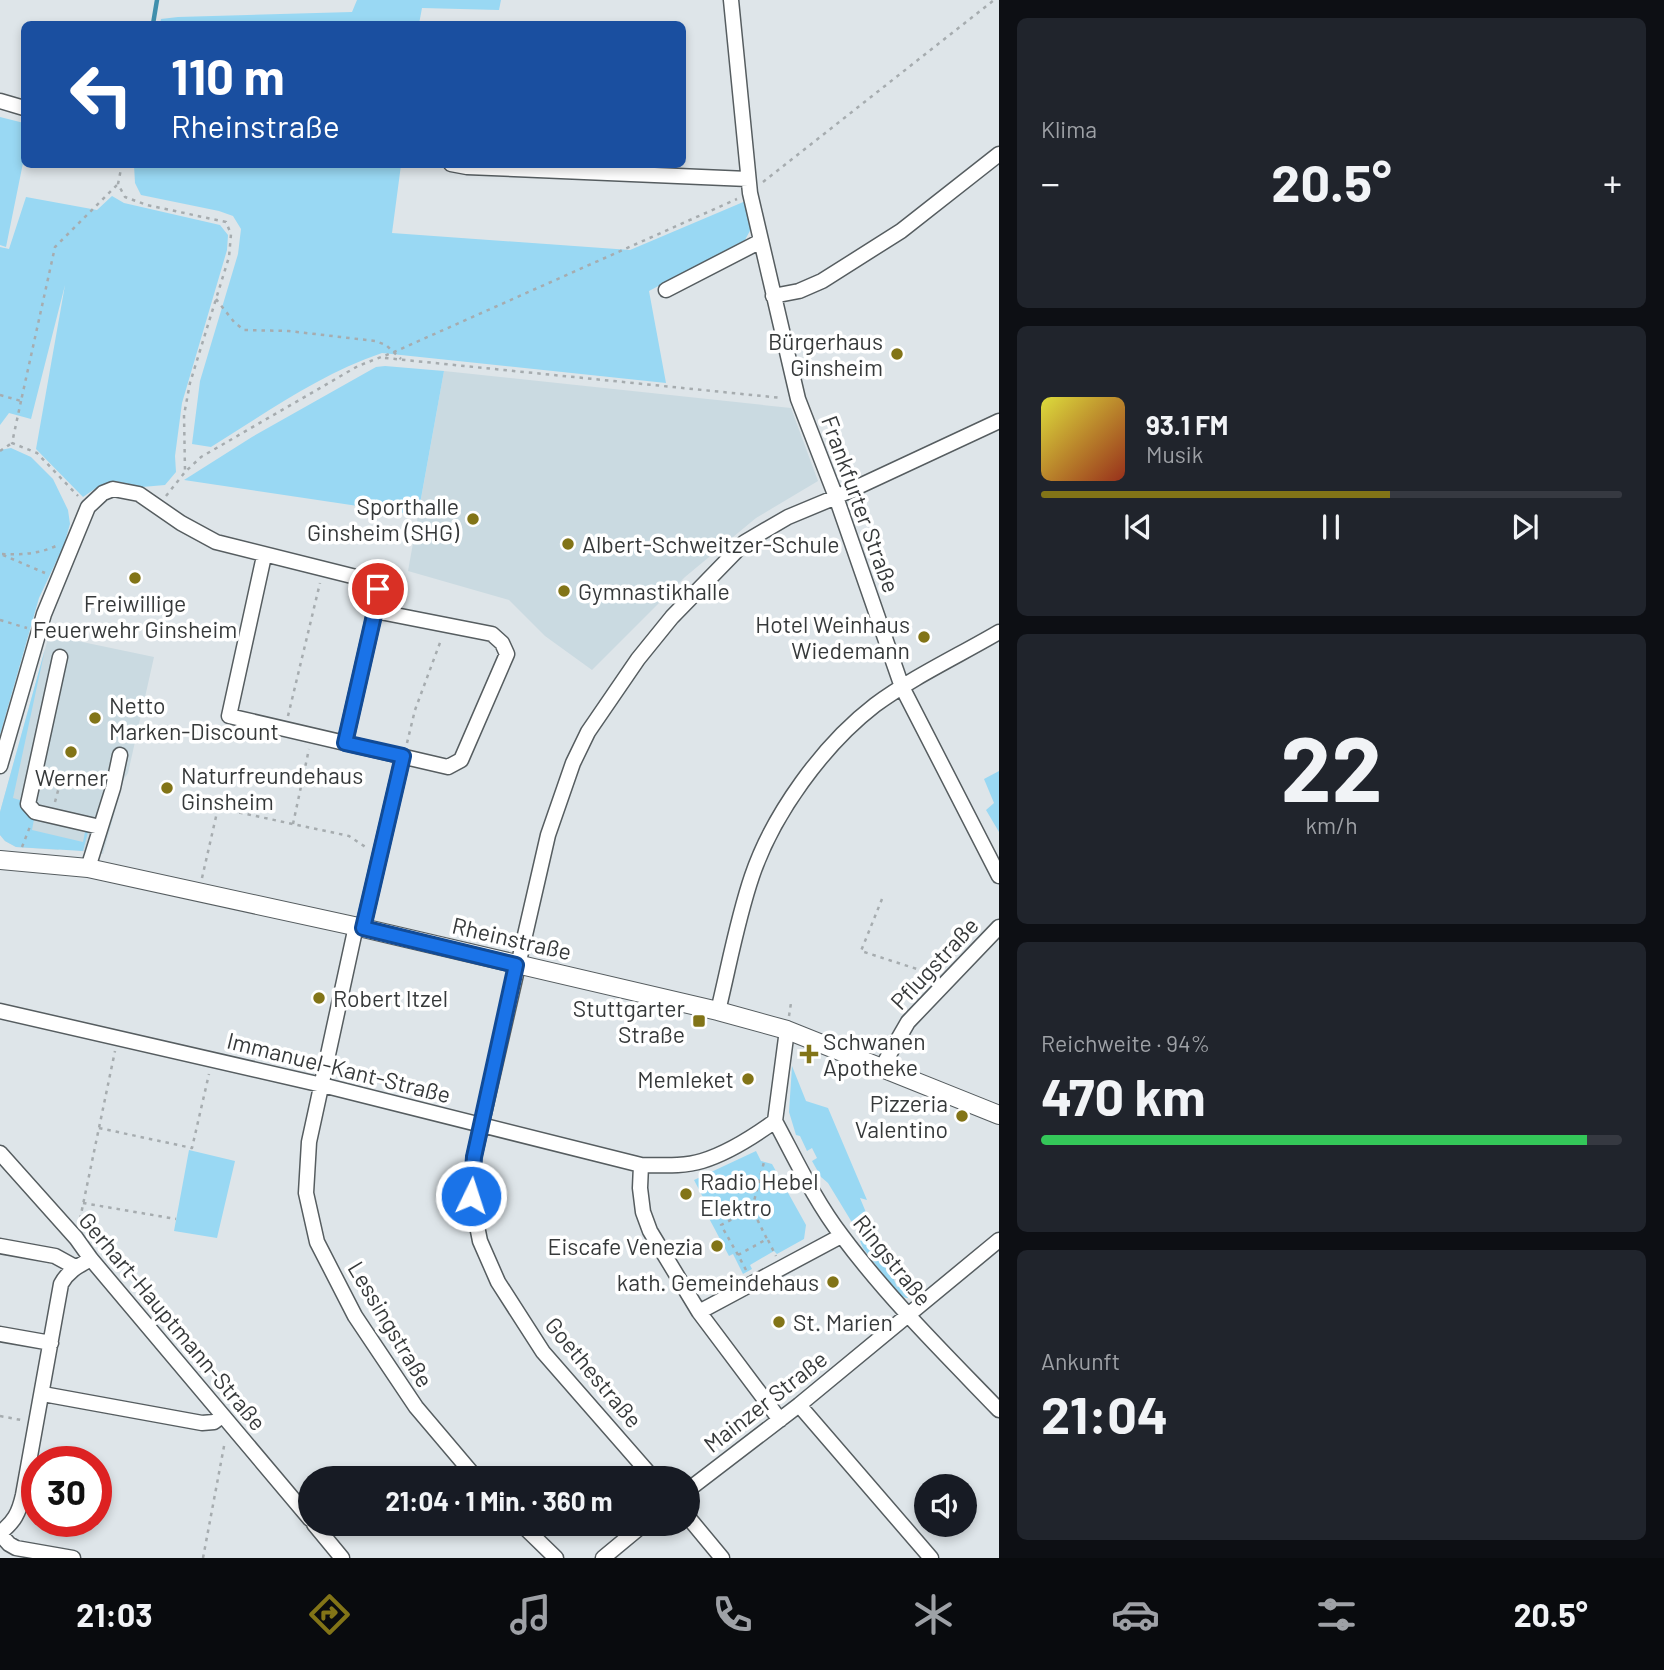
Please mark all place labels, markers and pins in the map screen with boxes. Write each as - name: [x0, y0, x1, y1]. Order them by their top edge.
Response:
- place label: Bürgerhaus Ginsheim: [768, 327, 883, 381]
- marker: Bürgerhaus Ginsheim: [889, 346, 905, 362]
- place label: Sporthalle Ginsheim (SHG): [307, 492, 460, 546]
- marker: Sporthalle Ginsheim (SHG): [465, 511, 481, 527]
- place label: Albert-Schweitzer-Schule: [582, 530, 839, 558]
- marker: Albert-Schweitzer-Schule: [560, 536, 576, 552]
- pin: [348, 559, 408, 619]
- marker: Freiwillige Feuerwehr Ginsheim: [127, 570, 143, 586]
- place label: Gymnastikhalle: [578, 577, 730, 605]
- marker: Gymnastikhalle: [556, 583, 572, 599]
- place label: Freiwillige Feuerwehr Ginsheim: [33, 589, 237, 643]
- place label: Hotel Weinhaus Wiedemann: [755, 610, 910, 664]
- marker: Hotel Weinhaus Wiedemann: [916, 629, 932, 645]
- place label: Netto Marken-Discount: [109, 691, 279, 745]
- marker: Netto Marken-Discount: [87, 710, 103, 726]
- marker: Werner: [63, 744, 79, 760]
- place label: Naturfreundehaus Ginsheim: [181, 761, 363, 815]
- place label: Werner: [35, 763, 108, 791]
- marker: Naturfreundehaus Ginsheim: [159, 780, 175, 796]
- place label: Robert Itzel: [333, 984, 448, 1012]
- marker: Robert Itzel: [311, 990, 327, 1006]
- place label: Stuttgarter Straße: [573, 994, 686, 1048]
- marker: Stuttgarter Straße: [691, 1013, 707, 1029]
- place label: Schwanen Apotheke: [823, 1027, 926, 1081]
- marker: Schwanen Apotheke: [801, 1046, 817, 1062]
- place label: Memleket: [637, 1065, 734, 1093]
- marker: Memleket: [740, 1071, 756, 1087]
- place label: Pizzeria Valentino: [855, 1089, 948, 1143]
- marker: Pizzeria Valentino: [954, 1108, 970, 1124]
- place label: Radio Hebel Elektro: [700, 1167, 819, 1221]
- marker: Radio Hebel Elektro: [678, 1186, 694, 1202]
- place label: Eiscafe Venezia: [548, 1232, 703, 1260]
- marker: Eiscafe Venezia: [709, 1238, 725, 1254]
- place label: kath. Gemeindehaus: [617, 1268, 819, 1296]
- marker: kath. Gemeindehaus: [825, 1274, 841, 1290]
- place label: St. Marien: [793, 1308, 893, 1336]
- marker: St. Marien: [771, 1314, 787, 1330]

